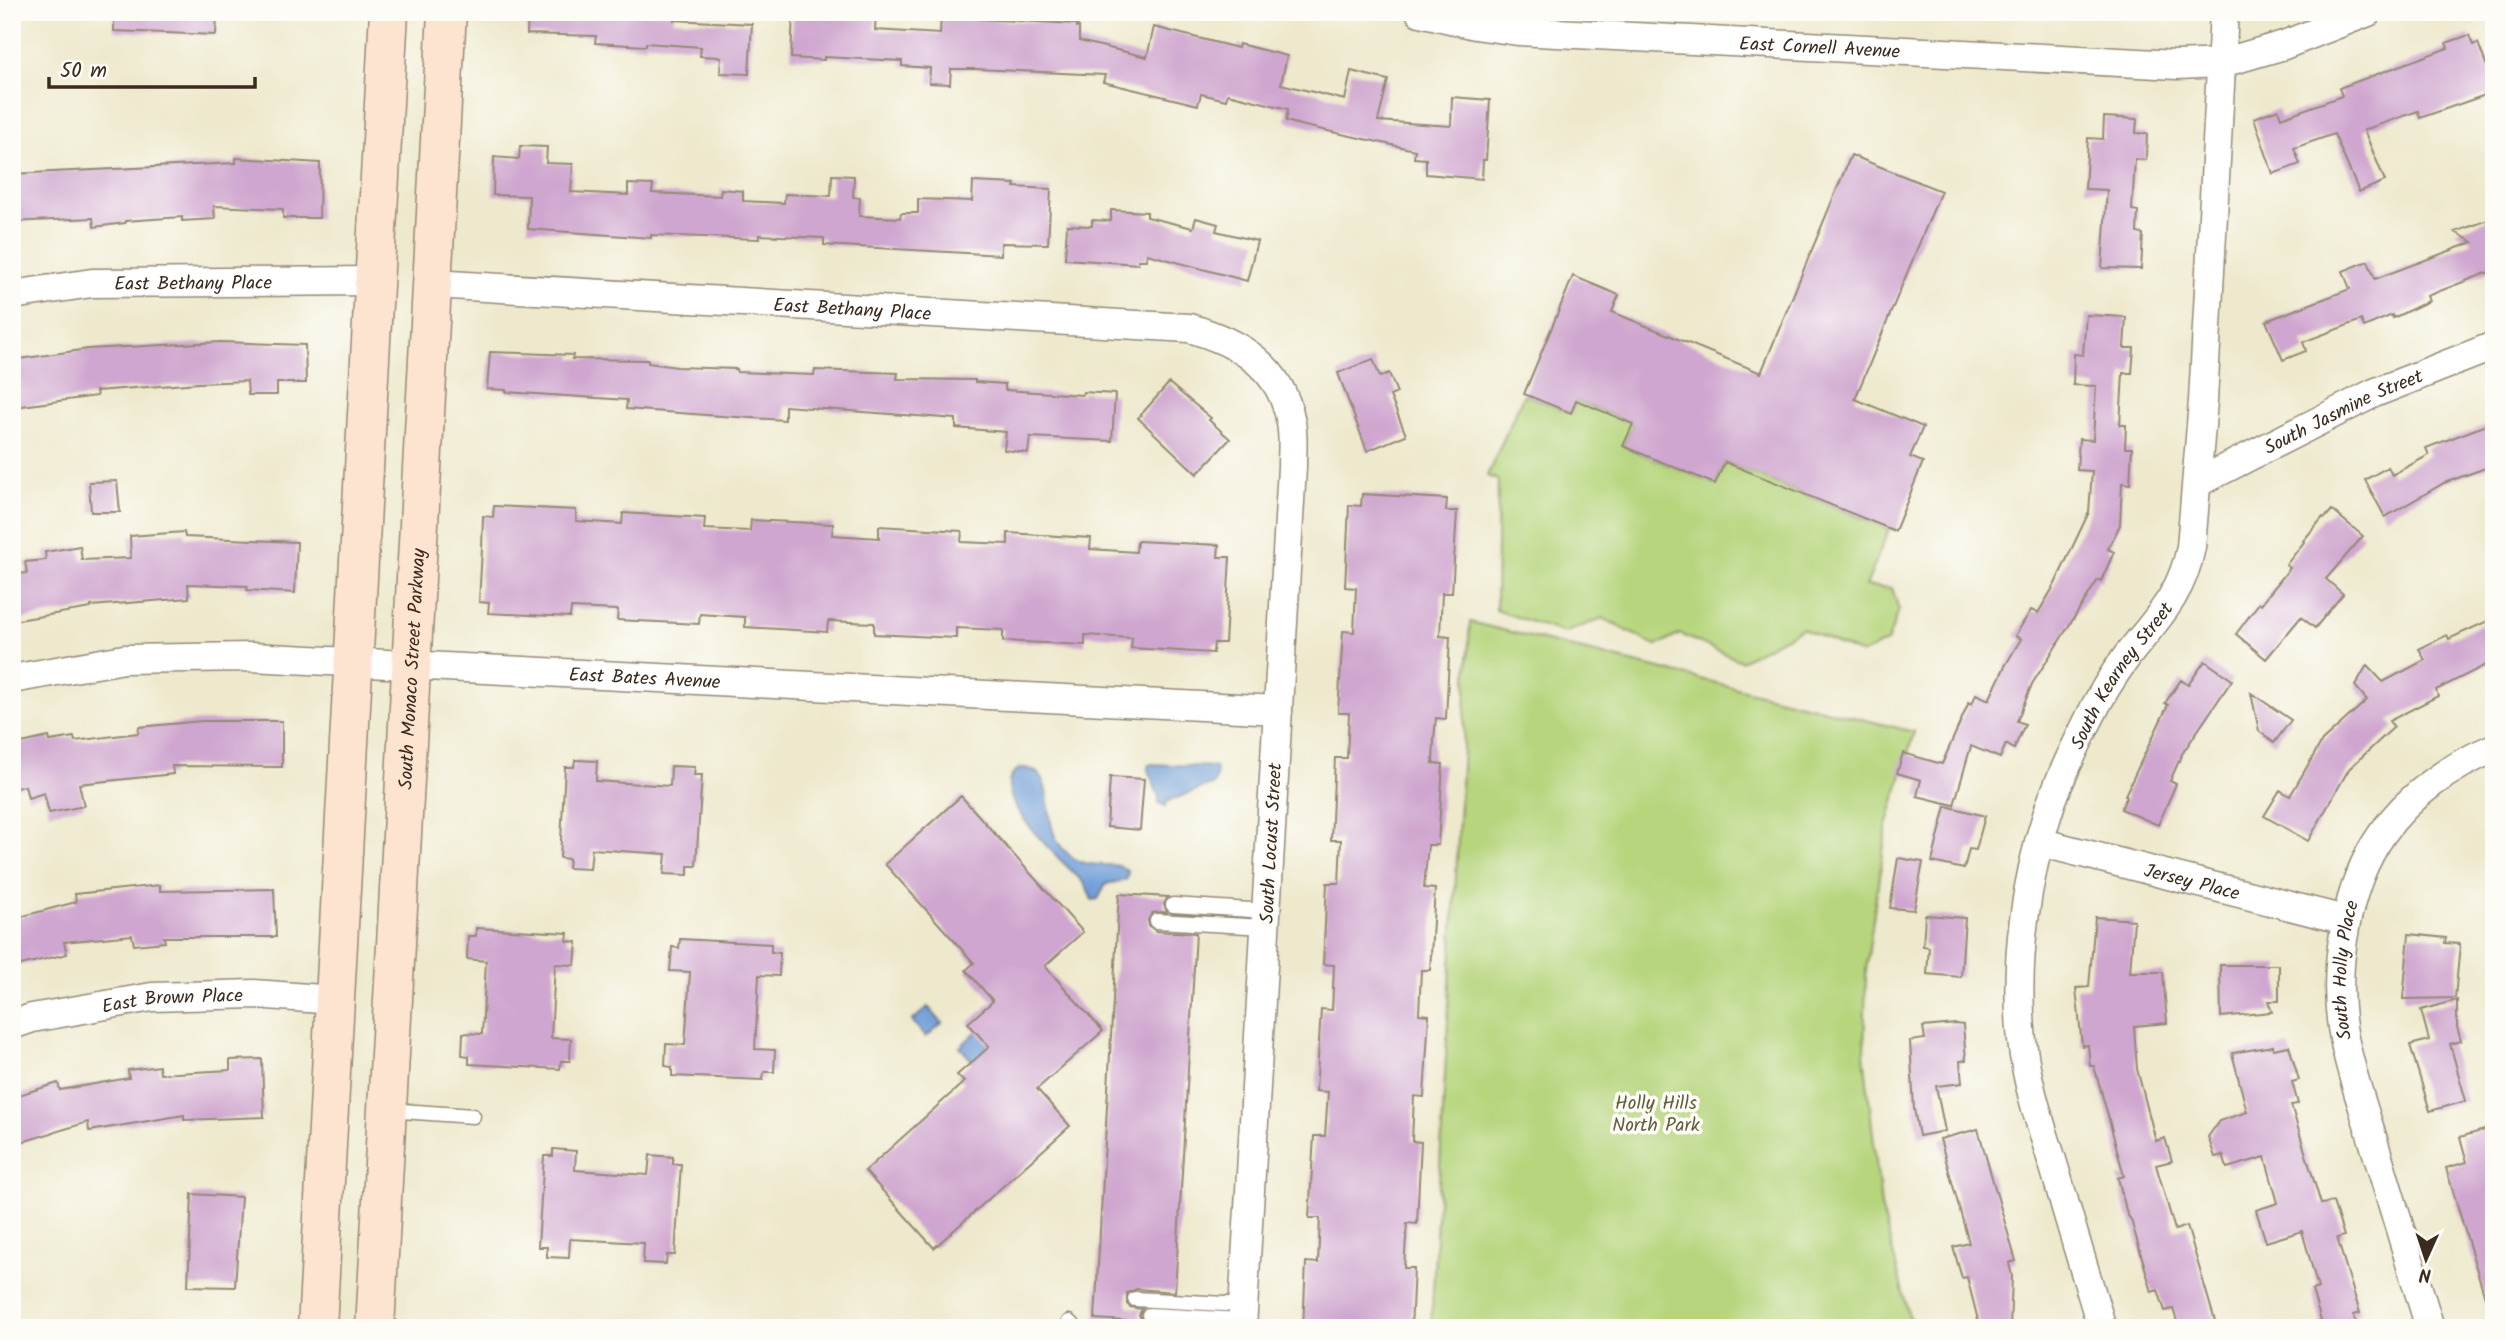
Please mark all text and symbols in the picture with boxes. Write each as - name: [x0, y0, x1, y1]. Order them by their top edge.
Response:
- street label: East Cornell Avenue: [1738, 29, 1901, 68]
- scale bar: [49, 46, 256, 90]
- text: 50 m: [60, 55, 107, 88]
- street label: East Bethany Place: [114, 269, 273, 300]
- street label: East Bethany Place: [772, 291, 932, 330]
- street label: South Jasmine Street: [2259, 362, 2428, 464]
- street label: South Monaco Street Parkway: [391, 547, 435, 790]
- street label: South Kearney Street: [2063, 596, 2182, 755]
- street label: East Bates Avenue: [568, 660, 722, 698]
- street label: South Locust Street: [1253, 761, 1291, 924]
- street label: Jersey Place: [2140, 856, 2243, 910]
- street label: South Holly Place: [2326, 897, 2368, 1042]
- street label: East Brown Place: [100, 981, 244, 1023]
- park label: Holly Hills North Park: [1612, 1089, 1700, 1141]
- north arrow: [2390, 1224, 2460, 1294]
- text: N: [2418, 1259, 2432, 1289]

